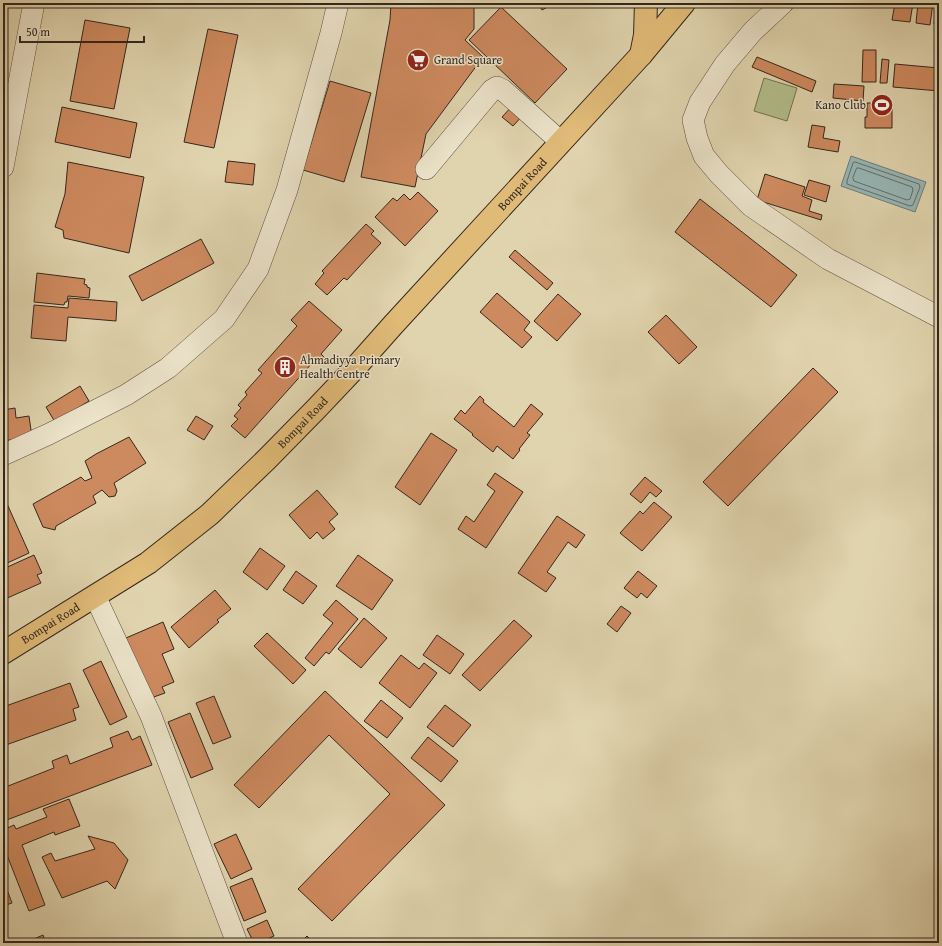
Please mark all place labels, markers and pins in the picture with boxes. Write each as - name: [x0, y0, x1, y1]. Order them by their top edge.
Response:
- supermarket icon: Grand Square: [405, 47, 431, 73]
- place label: Grand Square: [434, 51, 502, 68]
- sports icon: Kano Club: [869, 92, 895, 118]
- place label: Kano Club: [815, 96, 866, 113]
- place label: Ahmadiyya Primary Health Centre: [300, 351, 401, 382]
- building icon: Ahmadiyya Primary Health Centre: [272, 354, 298, 380]

